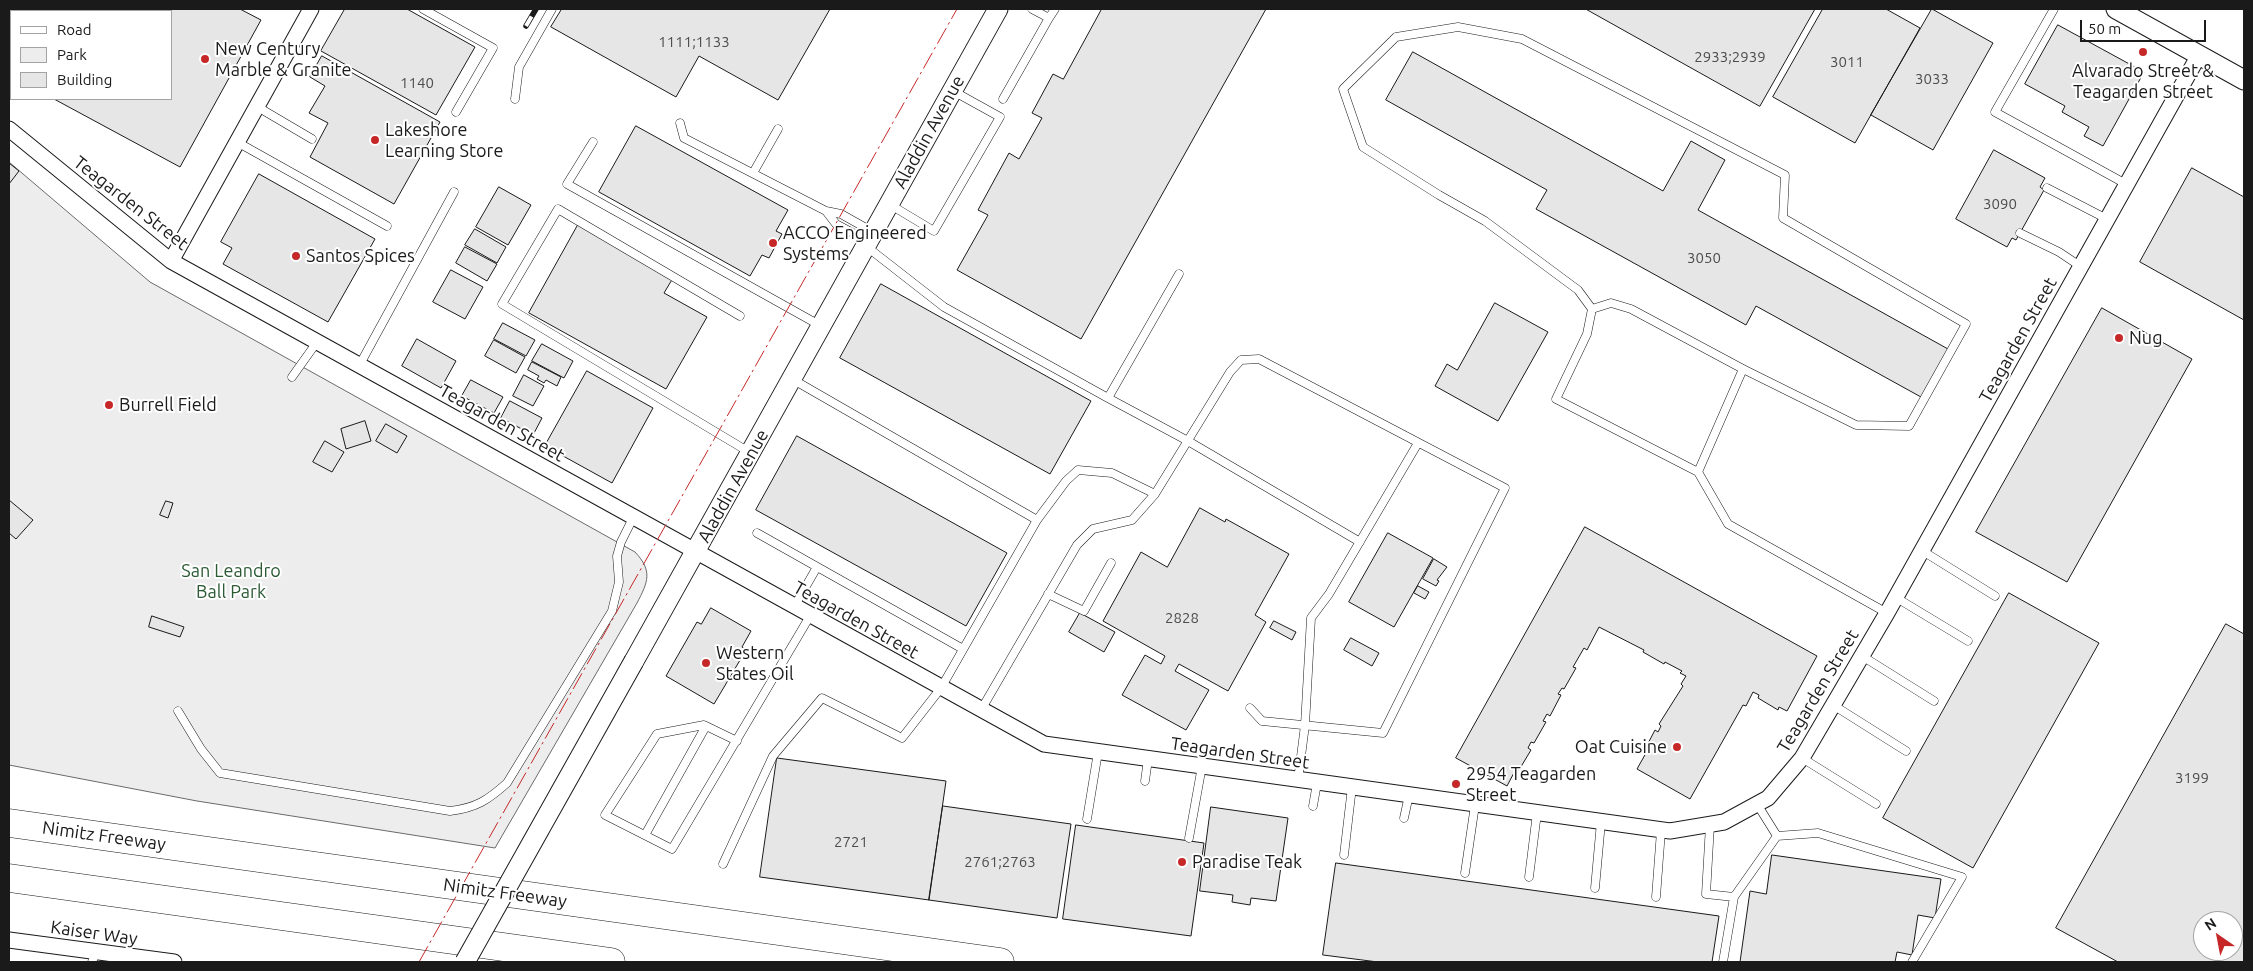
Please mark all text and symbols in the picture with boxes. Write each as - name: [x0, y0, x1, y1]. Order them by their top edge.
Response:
- legend: [10, 10, 172, 100]
- scale bar: [2083, 10, 2209, 42]
- text: 50 m: [2088, 20, 2121, 37]
- text: Road: [57, 21, 92, 38]
- house number: 1111;1133: [658, 33, 730, 51]
- place label: New Century Marble & Granite: [215, 38, 352, 80]
- text: Park: [57, 46, 87, 63]
- marker: Alvarado Street & Teagarden Street: [2137, 46, 2149, 58]
- house number: 2933;2939: [1694, 48, 1766, 66]
- marker: New Century Marble & Granite: [199, 53, 211, 65]
- house number: 3011: [1830, 53, 1864, 71]
- place label: Alvarado Street & Teagarden Street: [2072, 60, 2214, 102]
- house number: 3033: [1915, 70, 1949, 88]
- text: Building: [57, 71, 112, 88]
- street label: Aladdin Avenue: [889, 72, 969, 192]
- house number: 1140: [400, 74, 434, 92]
- place label: Lakeshore Learning Store: [385, 119, 503, 162]
- marker: Lakeshore Learning Store: [369, 134, 381, 146]
- street label: Teagarden Street: [69, 151, 193, 255]
- house number: 3090: [1983, 195, 2017, 213]
- place label: ACCO Engineered Systems: [783, 222, 927, 264]
- marker: ACCO Engineered Systems: [767, 237, 779, 249]
- place label: Santos Spices: [306, 245, 415, 267]
- house number: 3050: [1687, 249, 1721, 267]
- marker: Santos Spices: [290, 250, 302, 262]
- street label: Teagarden Street: [1975, 274, 2061, 406]
- place label: Nug: [2129, 327, 2162, 349]
- marker: Nug: [2113, 332, 2125, 344]
- street label: Teagarden Street: [436, 380, 568, 466]
- place label: Burrell Field: [119, 394, 217, 416]
- marker: Burrell Field: [103, 399, 115, 411]
- street label: Aladdin Avenue: [693, 426, 773, 546]
- park label: San Leandro Ball Park: [181, 560, 281, 602]
- street label: Teagarden Street: [790, 577, 922, 663]
- house number: 2828: [1165, 609, 1199, 627]
- street label: Teagarden Street: [1773, 625, 1863, 757]
- place label: Western States Oil: [716, 642, 794, 684]
- marker: Western States Oil: [700, 657, 712, 669]
- street label: Teagarden Street: [1169, 733, 1311, 773]
- place label: Oat Cuisine: [1575, 736, 1667, 758]
- marker: Oat Cuisine: [1671, 741, 1683, 753]
- place label: 2954 Teagarden Street: [1466, 763, 1596, 806]
- house number: 3199: [2175, 769, 2209, 787]
- marker: 2954 Teagarden Street: [1450, 778, 1462, 790]
- street label: Nimitz Freeway: [41, 817, 167, 855]
- house number: 2721: [834, 833, 868, 851]
- place label: Paradise Teak: [1192, 851, 1302, 873]
- house number: 2761;2763: [964, 853, 1036, 871]
- marker: Paradise Teak: [1176, 856, 1188, 868]
- street label: Nimitz Freeway: [442, 874, 568, 912]
- north arrow: [2193, 911, 2243, 961]
- text: N: [2202, 915, 2219, 934]
- street label: Kaiser Way: [49, 916, 139, 950]

